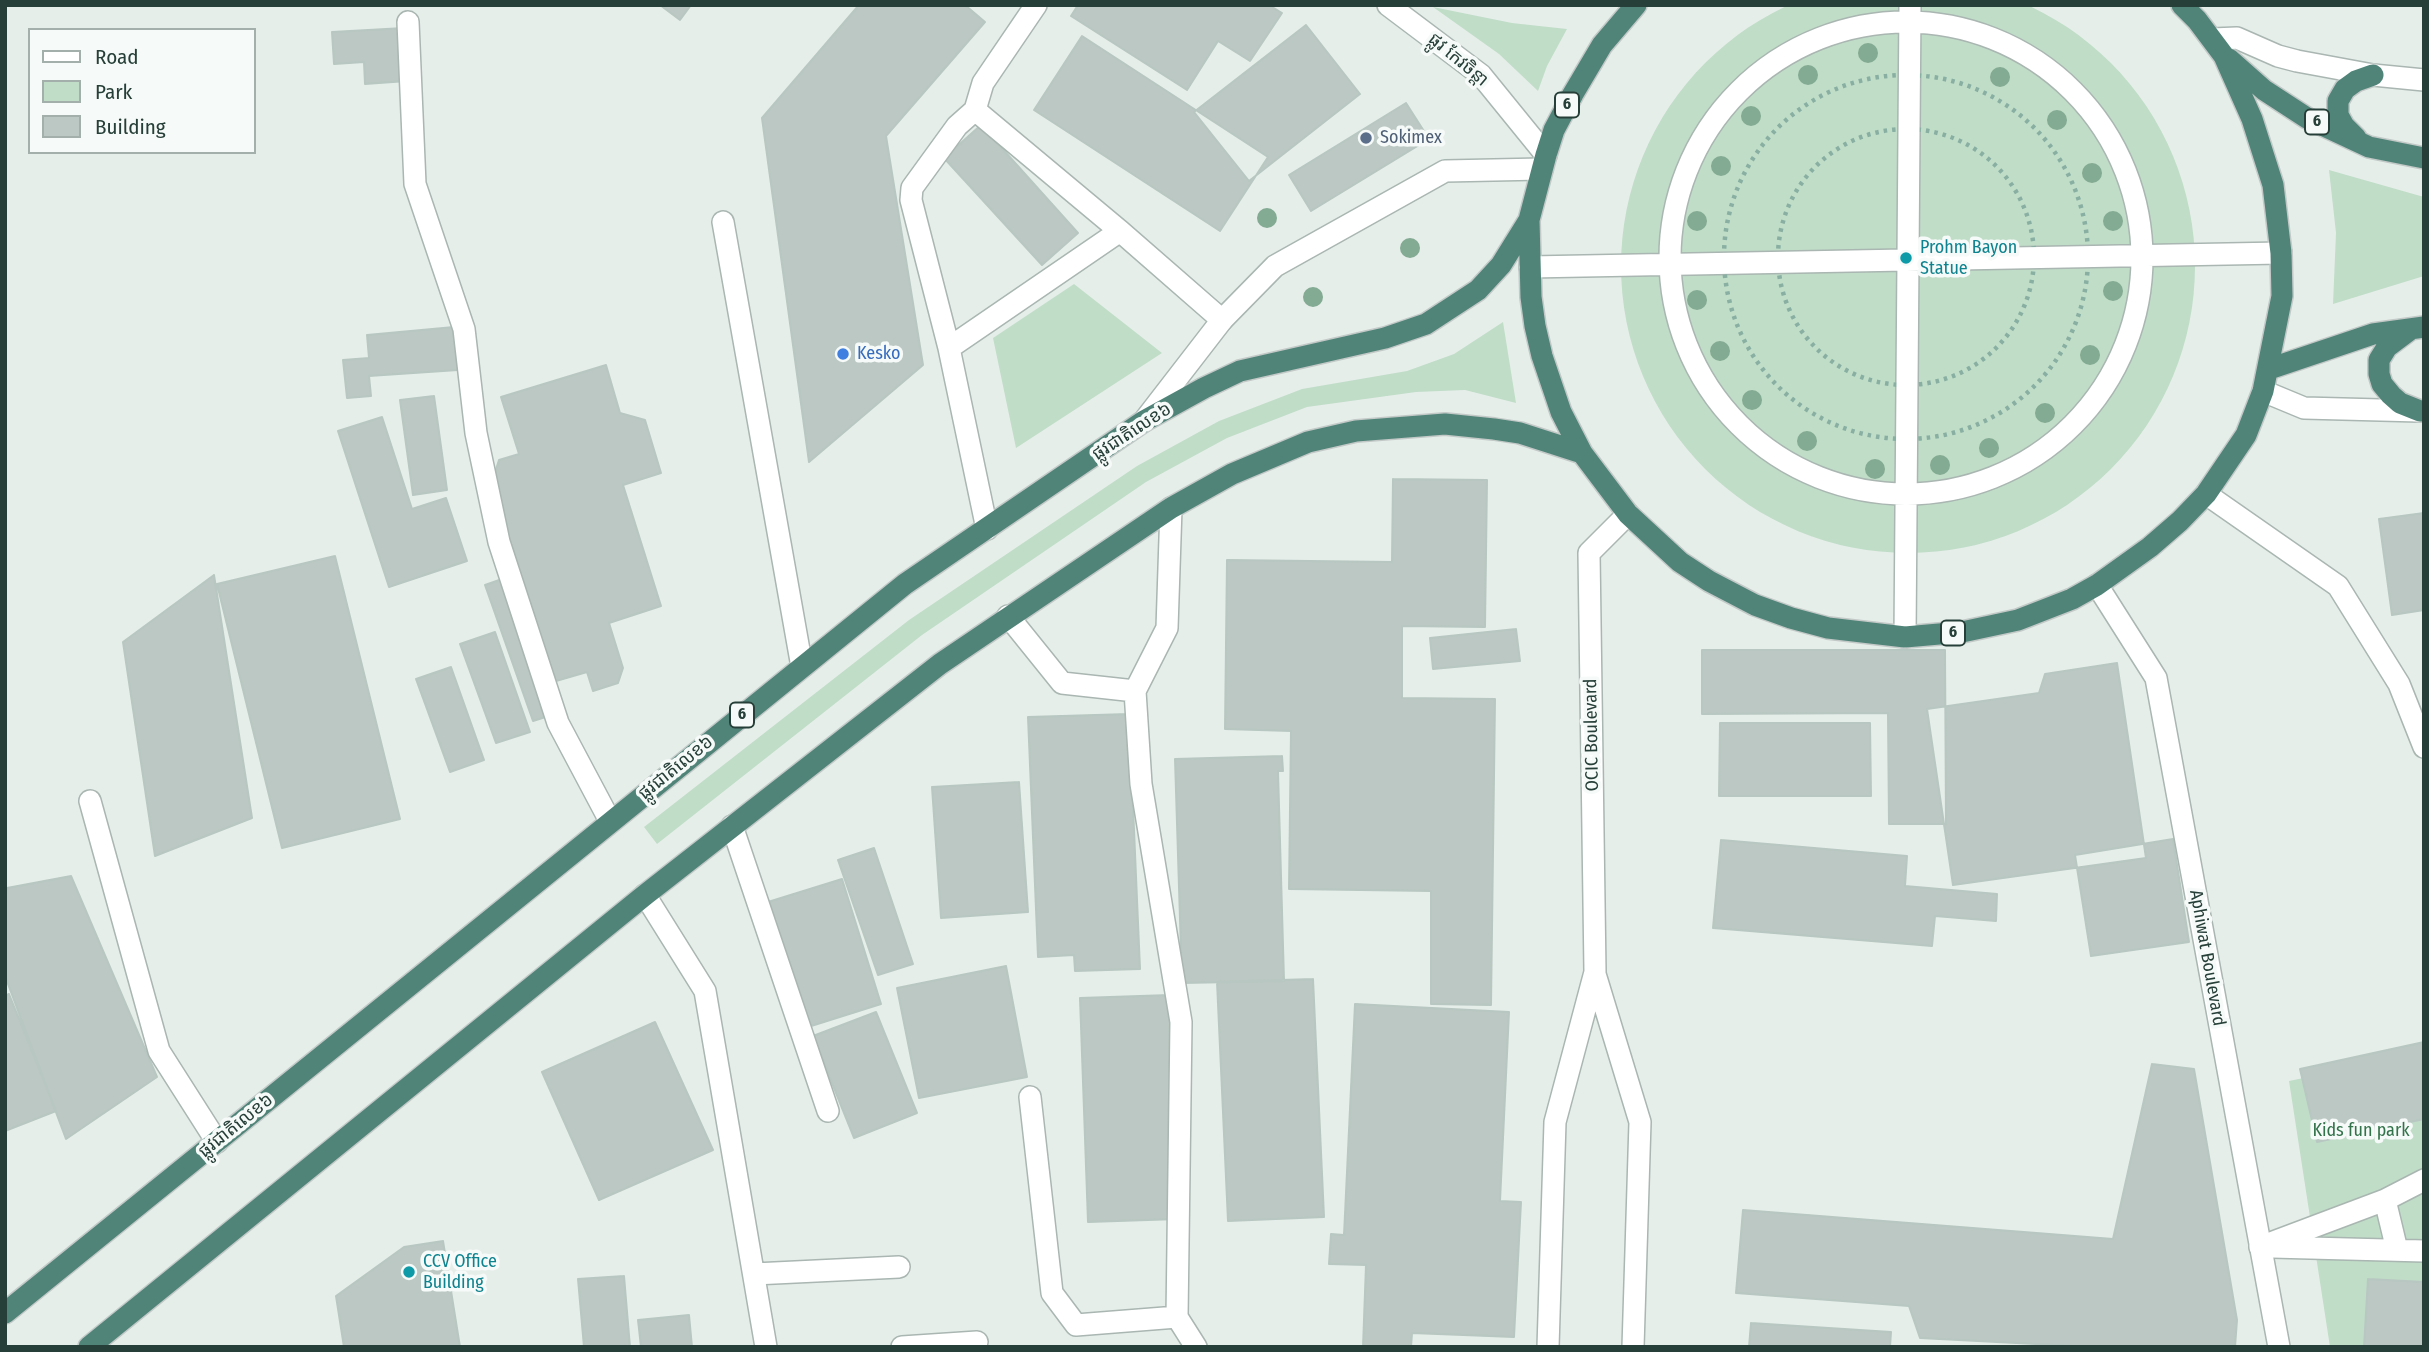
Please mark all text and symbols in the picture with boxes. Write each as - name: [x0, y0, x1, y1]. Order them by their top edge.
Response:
- legend: [28, 28, 256, 154]
- street label: ផ្លូវ កែវចិន្តា: [1424, 29, 1492, 91]
- text: Road: [95, 44, 139, 70]
- text: Park: [95, 79, 132, 105]
- road number: 6: [1555, 92, 1579, 118]
- road number: 6: [2305, 110, 2329, 134]
- text: Building: [95, 114, 166, 140]
- place label: Sokimex: [1380, 127, 1442, 149]
- marker: Sokimex: [1358, 130, 1374, 146]
- place label: Prohm Bayon Statue: [1920, 237, 2017, 280]
- marker: Prohm Bayon Statue: [1898, 250, 1914, 266]
- place label: Kesko: [857, 343, 901, 365]
- marker: Kesko: [835, 346, 851, 362]
- street label: ផ្លូវជាតិលេខ៦: [1088, 398, 1176, 466]
- road number: 6: [1941, 620, 1965, 646]
- street label: OCIC Boulevard: [1580, 678, 1604, 792]
- road number: 6: [730, 702, 754, 728]
- street label: ផ្លូវជាតិលេខ៦: [634, 731, 718, 805]
- street label: Aphiwat Boulevard: [2184, 888, 2230, 1028]
- street label: ផ្លូវជាតិលេខ៦: [194, 1089, 278, 1163]
- park label: Kids fun park: [2312, 1120, 2410, 1142]
- place label: CCV Office Building: [423, 1251, 497, 1294]
- marker: CCV Office Building: [401, 1264, 417, 1280]

